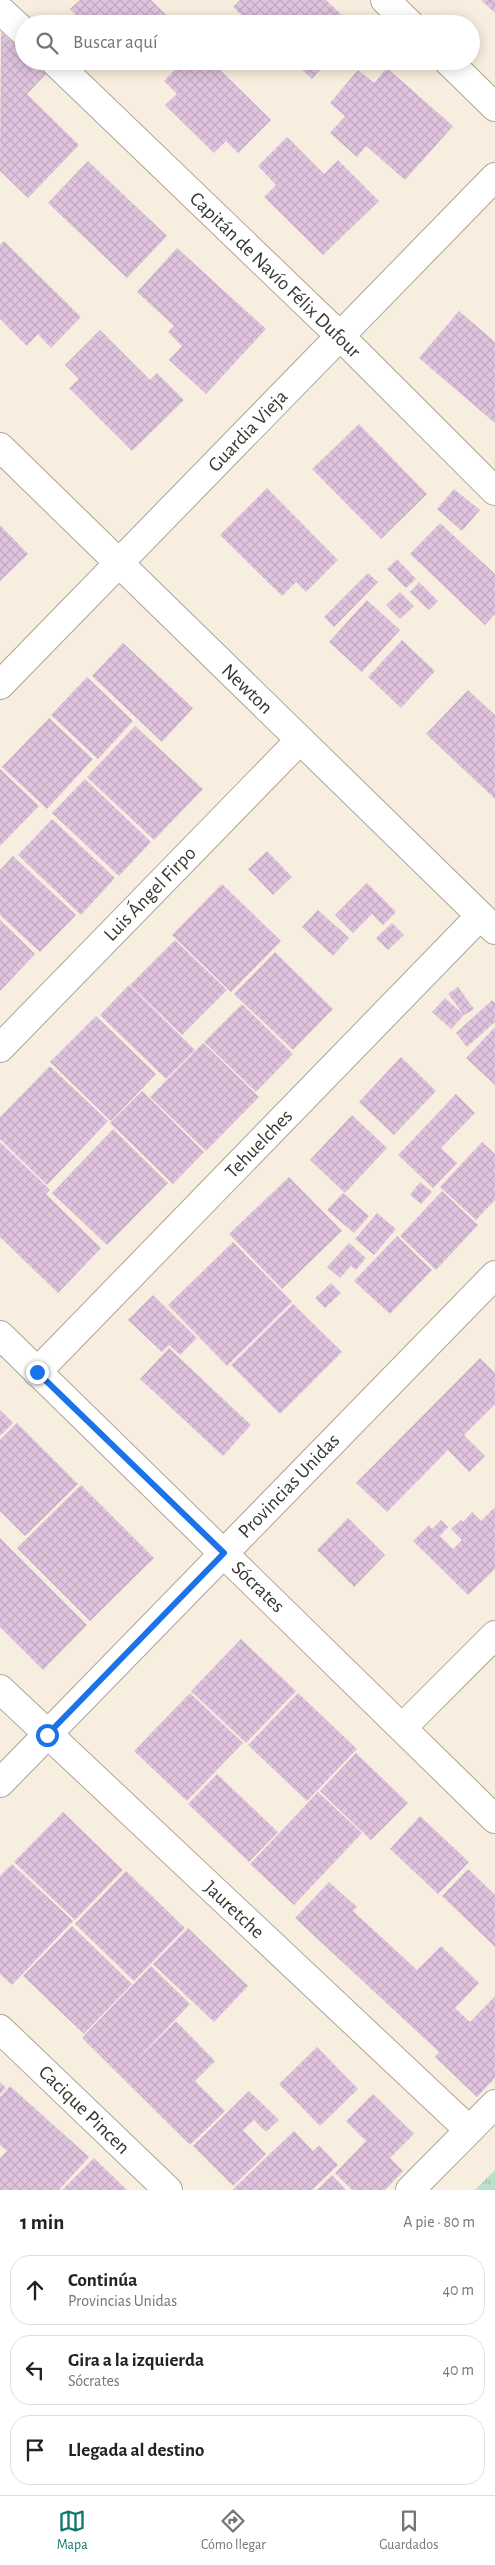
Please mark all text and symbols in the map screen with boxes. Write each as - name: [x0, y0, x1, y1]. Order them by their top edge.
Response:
- search box: [15, 15, 480, 70]
- icon: search: [33, 29, 61, 57]
- text: Buscar aquí: [73, 33, 158, 52]
- street label: Capitán de Navío Félix Dufour: [186, 188, 365, 362]
- street label: Guardia Vieja: [204, 386, 292, 476]
- street label: Newton: [218, 660, 276, 718]
- street label: Luis Ángel Firpo: [99, 842, 200, 945]
- street label: Tehuelches: [222, 1106, 296, 1182]
- route end: [26, 1361, 49, 1384]
- street label: Provincias Unidas: [234, 1430, 344, 1542]
- street label: Sócrates: [228, 1557, 288, 1617]
- route start: [36, 1724, 59, 1747]
- street label: Jauretche: [200, 1877, 268, 1943]
- street label: Cacique Pincen: [35, 2062, 133, 2158]
- text: 1 min: [20, 2212, 64, 2233]
- text: A pie · 80 m: [403, 2214, 475, 2230]
- text: Continúa: [68, 2271, 137, 2290]
- icon: ahead: [21, 2276, 49, 2304]
- text: 40 m: [442, 2282, 474, 2298]
- text: Provincias Unidas: [68, 2293, 177, 2309]
- text: Gira a la izquierda: [68, 2351, 204, 2370]
- icon: left: [21, 2356, 49, 2384]
- text: 40 m: [442, 2362, 474, 2378]
- text: Sócrates: [68, 2373, 120, 2389]
- icon: arrive: [21, 2436, 49, 2464]
- text: Llegada al destino: [68, 2441, 205, 2460]
- tab: Mapa: [57, 2507, 88, 2554]
- tab: Cómo llegar: [201, 2507, 266, 2554]
- tab: Guardados: [379, 2507, 438, 2554]

